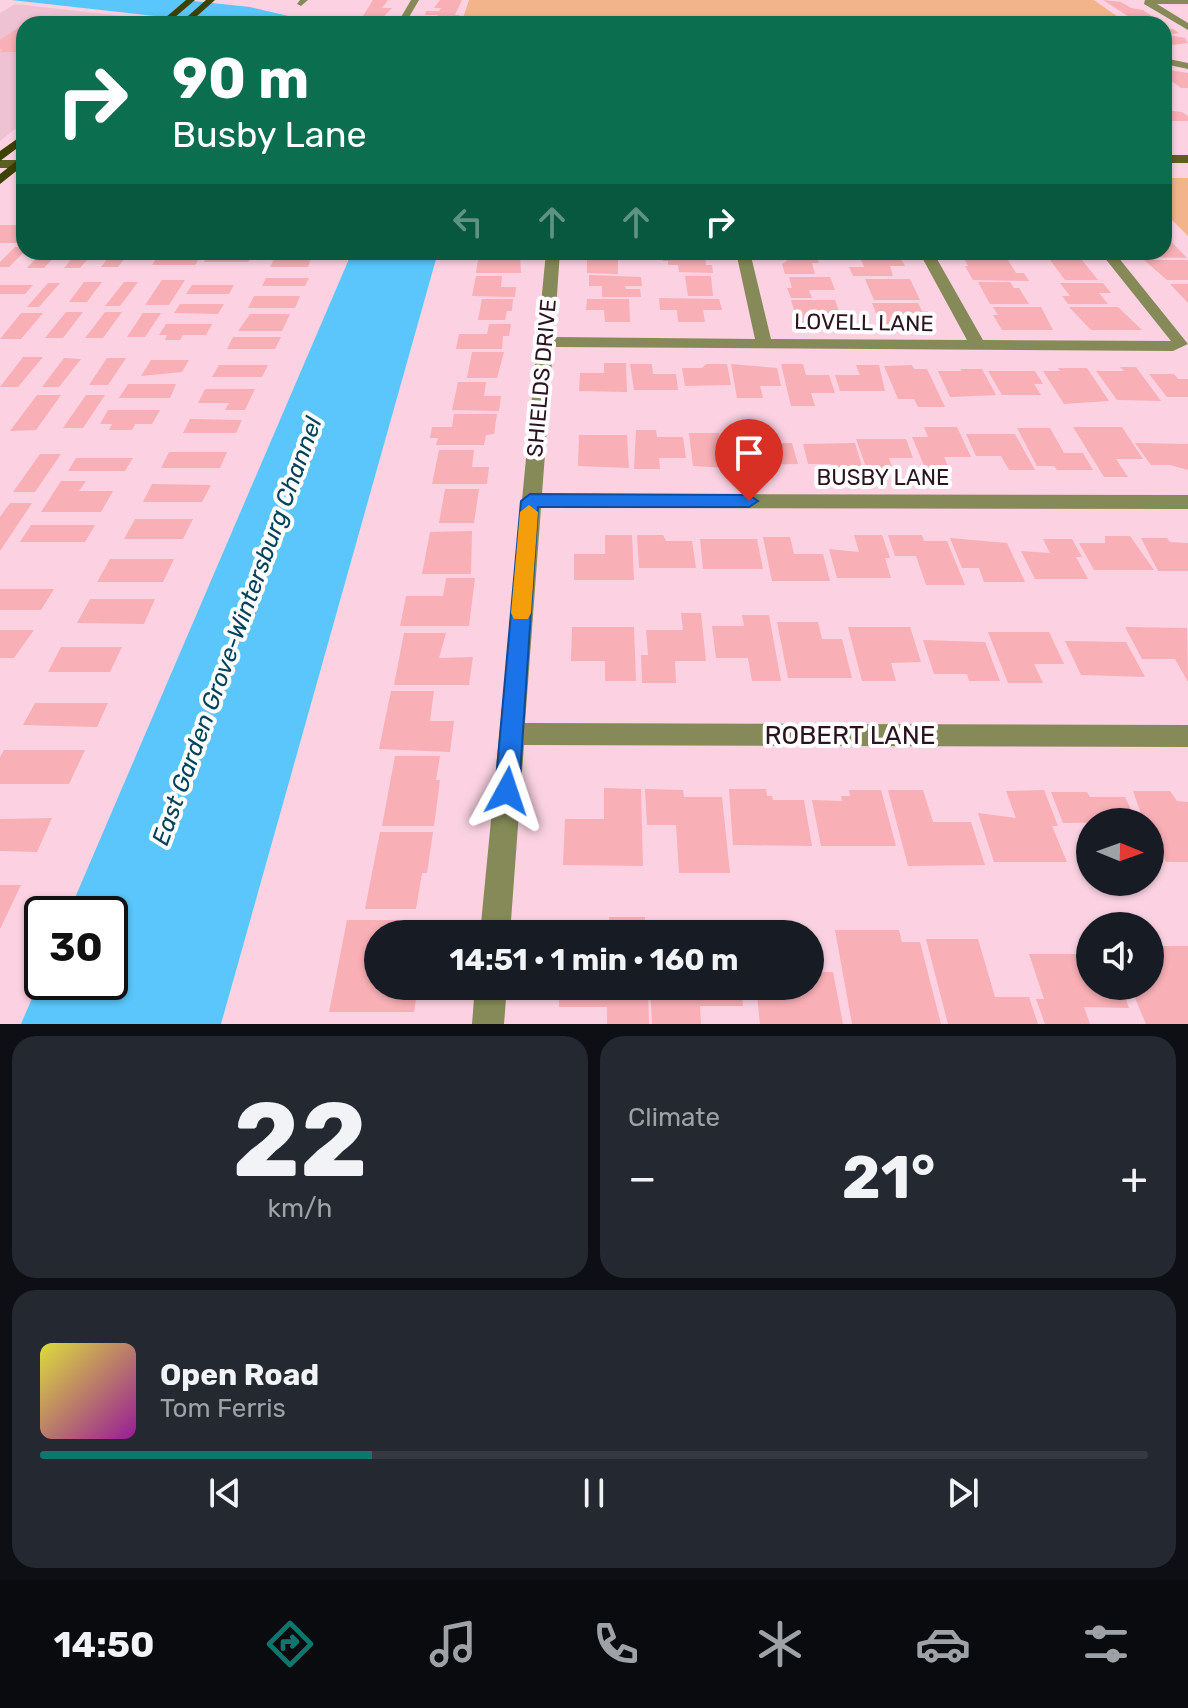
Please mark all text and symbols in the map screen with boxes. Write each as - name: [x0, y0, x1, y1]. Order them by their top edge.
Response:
- text: 90 m: [172, 46, 309, 112]
- icon: right: [40, 48, 144, 152]
- text: Busby Lane: [172, 113, 367, 156]
- icon: left: [446, 200, 490, 244]
- icon: ahead: [530, 200, 574, 244]
- icon: ahead: [614, 200, 658, 244]
- icon: right: [698, 200, 742, 244]
- street label: SHIELDS DRIVE: [521, 298, 562, 458]
- street label: LOVELL LANE: [794, 308, 934, 337]
- water label: East Garden Grove-Wintersburg Channel: [146, 412, 328, 849]
- pin: [715, 419, 783, 501]
- icon: arrive: [727, 431, 771, 475]
- street label: BUSBY LANE: [817, 464, 949, 491]
- street label: ROBERT LANE: [764, 720, 936, 751]
- position arrow: [465, 749, 549, 833]
- north arrow: [1076, 808, 1164, 896]
- map controls: [1076, 808, 1164, 1000]
- speed limit sign: 30: [24, 896, 128, 1000]
- button: sound: [1076, 912, 1164, 1000]
- text: 14:51 · 1 min · 160 m: [450, 942, 738, 978]
- text: 22: [232, 1079, 368, 1202]
- text: Climate: [628, 1102, 720, 1133]
- text: 21°: [842, 1142, 935, 1213]
- text: −: [628, 1152, 657, 1204]
- text: +: [1121, 1152, 1148, 1204]
- text: km/h: [268, 1193, 332, 1224]
- text: Open Road: [160, 1357, 319, 1393]
- text: Tom Ferris: [160, 1393, 286, 1424]
- icon: previous: [203, 1471, 247, 1515]
- icon: pause: [572, 1471, 616, 1515]
- icon: next: [941, 1471, 985, 1515]
- icon: directions: [262, 1616, 318, 1672]
- icon: music: [425, 1616, 481, 1672]
- icon: phone: [588, 1616, 644, 1672]
- icon: climate: [752, 1616, 808, 1672]
- icon: car: [915, 1616, 971, 1672]
- icon: filters: [1078, 1616, 1134, 1672]
- text: 14:50: [54, 1623, 154, 1666]

